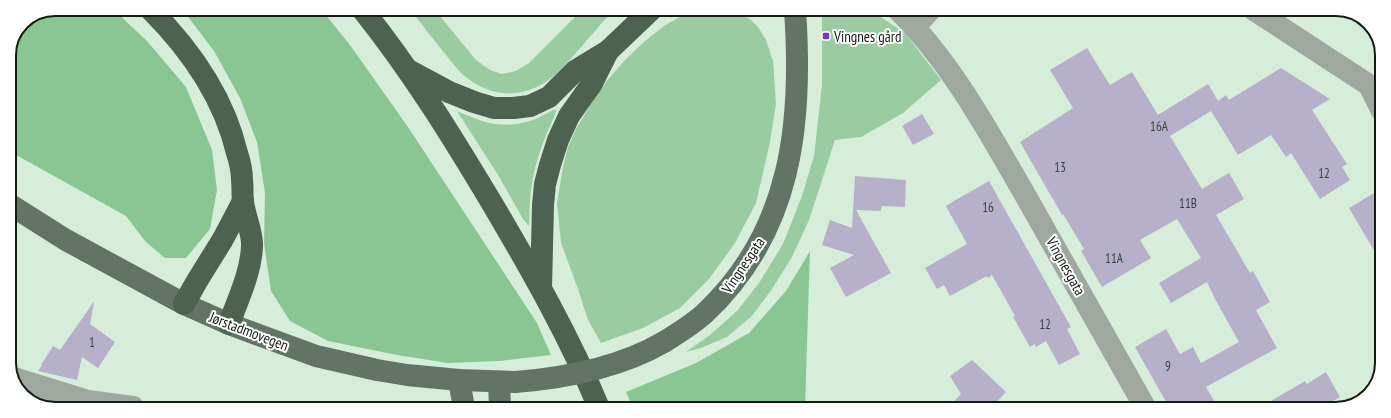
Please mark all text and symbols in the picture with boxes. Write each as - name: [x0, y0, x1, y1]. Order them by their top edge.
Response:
- place label: Vingnes gård: [833, 27, 901, 46]
- marker: Vingnes gård: [821, 31, 831, 41]
- house number: 16A: [1150, 118, 1169, 135]
- house number: 13: [1054, 159, 1066, 176]
- house number: 12: [1318, 165, 1330, 182]
- house number: 11B: [1179, 195, 1197, 212]
- house number: 16: [982, 199, 994, 216]
- street label: Vingnesgata: [717, 233, 769, 298]
- street label: Vingnesgata: [1042, 233, 1090, 298]
- house number: 11A: [1105, 250, 1124, 267]
- street label: Jørstadmovegen: [206, 307, 291, 355]
- house number: 12: [1039, 316, 1051, 333]
- house number: 1: [89, 334, 95, 351]
- house number: 9: [1165, 358, 1171, 375]

